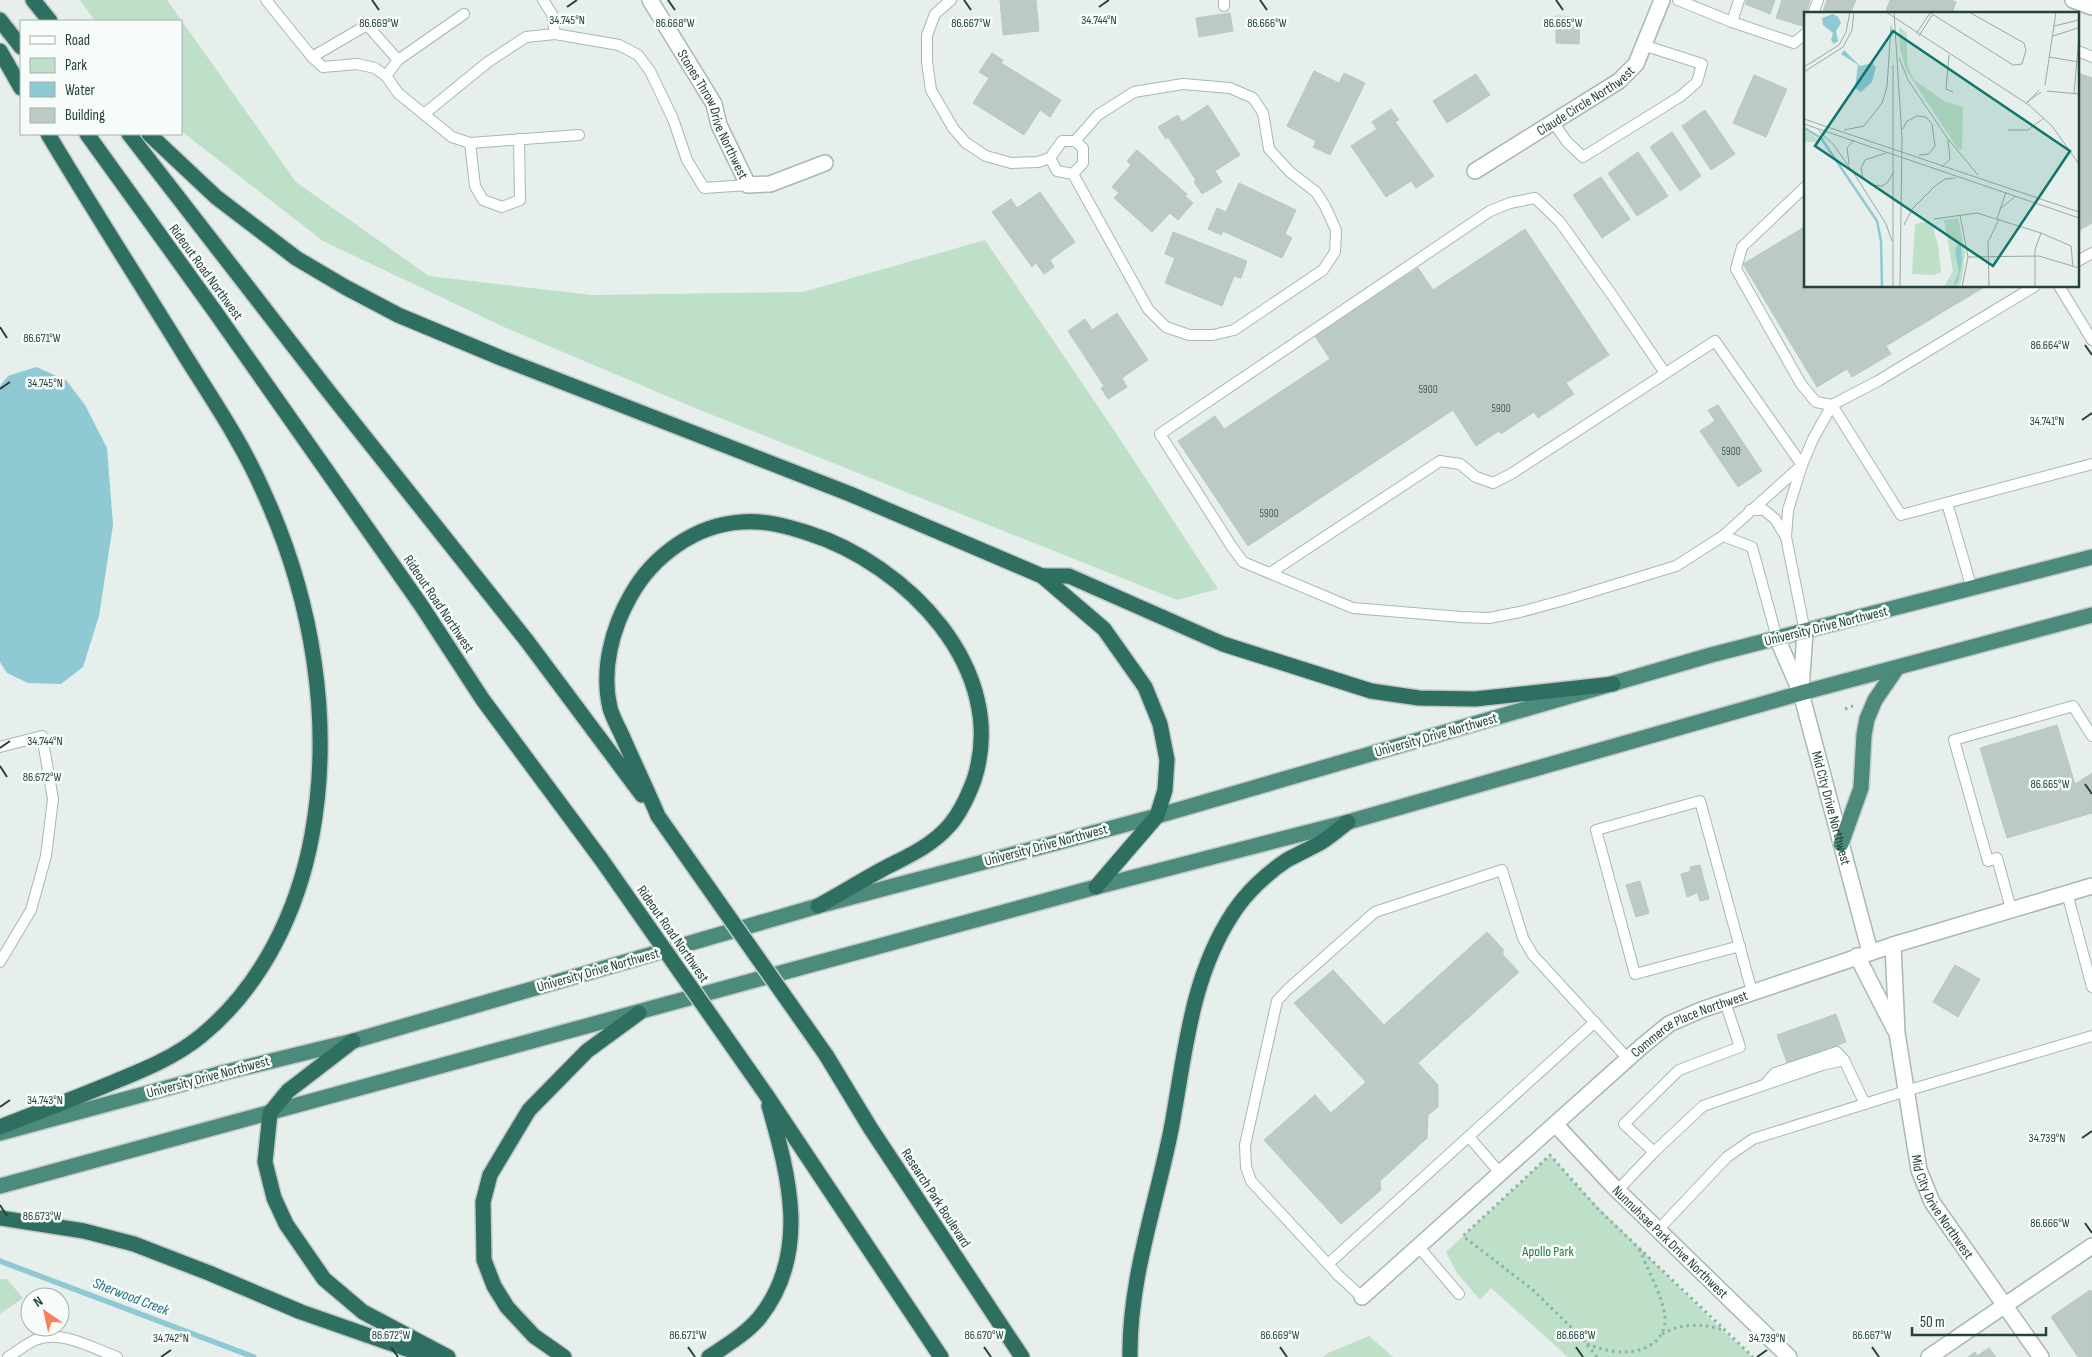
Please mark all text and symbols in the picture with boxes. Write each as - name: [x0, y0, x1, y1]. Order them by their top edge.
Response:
- inset map: [1804, 12, 2080, 288]
- text: 34.745°N: [549, 13, 585, 28]
- text: 34.744°N: [1081, 13, 1117, 28]
- text: 86.669°W: [359, 16, 399, 31]
- text: 86.668°W: [655, 16, 695, 31]
- text: 86.667°W: [951, 16, 991, 31]
- text: 86.666°W: [1247, 16, 1287, 31]
- text: 86.665°W: [1544, 16, 1583, 31]
- legend: [20, 20, 182, 135]
- text: Road: [65, 31, 90, 50]
- street label: Stones Throw Drive Northwest: [674, 46, 752, 182]
- text: Park: [65, 56, 87, 75]
- street label: Claude Circle Northwest: [1533, 62, 1638, 139]
- text: Water: [65, 81, 96, 100]
- text: Building: [65, 106, 105, 125]
- street label: Rideout Road Northwest: [166, 221, 246, 323]
- text: 86.671°W: [23, 331, 61, 346]
- text: 86.664°W: [2031, 338, 2070, 353]
- text: 34.745°N: [27, 376, 63, 391]
- house number: 5900: [1418, 383, 1438, 396]
- house number: 5900: [1491, 402, 1511, 415]
- text: 34.741°N: [2030, 414, 2064, 429]
- house number: 5900: [1721, 445, 1741, 458]
- house number: 5900: [1259, 507, 1279, 520]
- street label: Rideout Road Northwest: [400, 552, 478, 656]
- street label: University Drive Northwest: [1763, 602, 1889, 650]
- street label: University Drive Northwest: [1373, 709, 1499, 761]
- text: 34.744°N: [27, 734, 63, 749]
- street label: Mid City Drive Northwest: [1808, 749, 1855, 867]
- text: 86.672°W: [23, 770, 61, 785]
- text: 86.665°W: [2031, 777, 2070, 792]
- street label: University Drive Northwest: [983, 820, 1109, 870]
- street label: Rideout Road Northwest: [633, 882, 713, 986]
- street label: University Drive Northwest: [535, 944, 661, 996]
- street label: Commerce Place Northwest: [1627, 986, 1750, 1061]
- street label: University Drive Northwest: [145, 1052, 271, 1102]
- text: 34.743°N: [27, 1093, 63, 1108]
- text: 34.739°N: [2029, 1131, 2065, 1146]
- street label: Research Park Boulevard: [898, 1145, 974, 1251]
- street label: Mid City Drive Northwest: [1908, 1153, 1978, 1262]
- street label: Nunnuhsae Park Drive Northwest: [1609, 1182, 1732, 1302]
- text: 86.673°W: [23, 1209, 62, 1224]
- text: 86.666°W: [2030, 1216, 2070, 1231]
- park label: Apollo Park: [1521, 1243, 1574, 1260]
- water label: Sherwood Creek: [90, 1274, 172, 1320]
- north arrow: [20, 1287, 70, 1337]
- text: N: [30, 1292, 46, 1311]
- scale bar: [1912, 1304, 2046, 1336]
- text: 50 m: [1920, 1313, 1945, 1332]
- text: 86.672°W: [372, 1328, 410, 1343]
- text: 86.671°W: [669, 1328, 707, 1343]
- text: 86.670°W: [965, 1328, 1004, 1343]
- text: 86.669°W: [1260, 1328, 1300, 1343]
- text: 86.668°W: [1556, 1328, 1596, 1343]
- text: 86.667°W: [1852, 1328, 1892, 1343]
- text: 34.742°N: [153, 1331, 189, 1346]
- text: 34.739°N: [1749, 1331, 1785, 1346]

